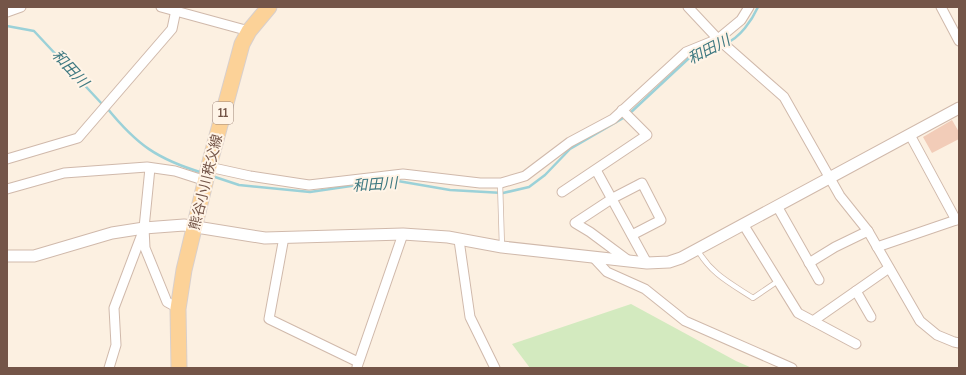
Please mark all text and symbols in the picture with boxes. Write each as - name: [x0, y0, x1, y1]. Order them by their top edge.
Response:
- water label: 和田川: [685, 30, 735, 69]
- water label: 和田川: [48, 46, 94, 93]
- road number: 11: [213, 102, 233, 124]
- street label: 熊谷小川秩父線: [186, 132, 226, 232]
- water label: 和田川: [352, 174, 400, 196]

